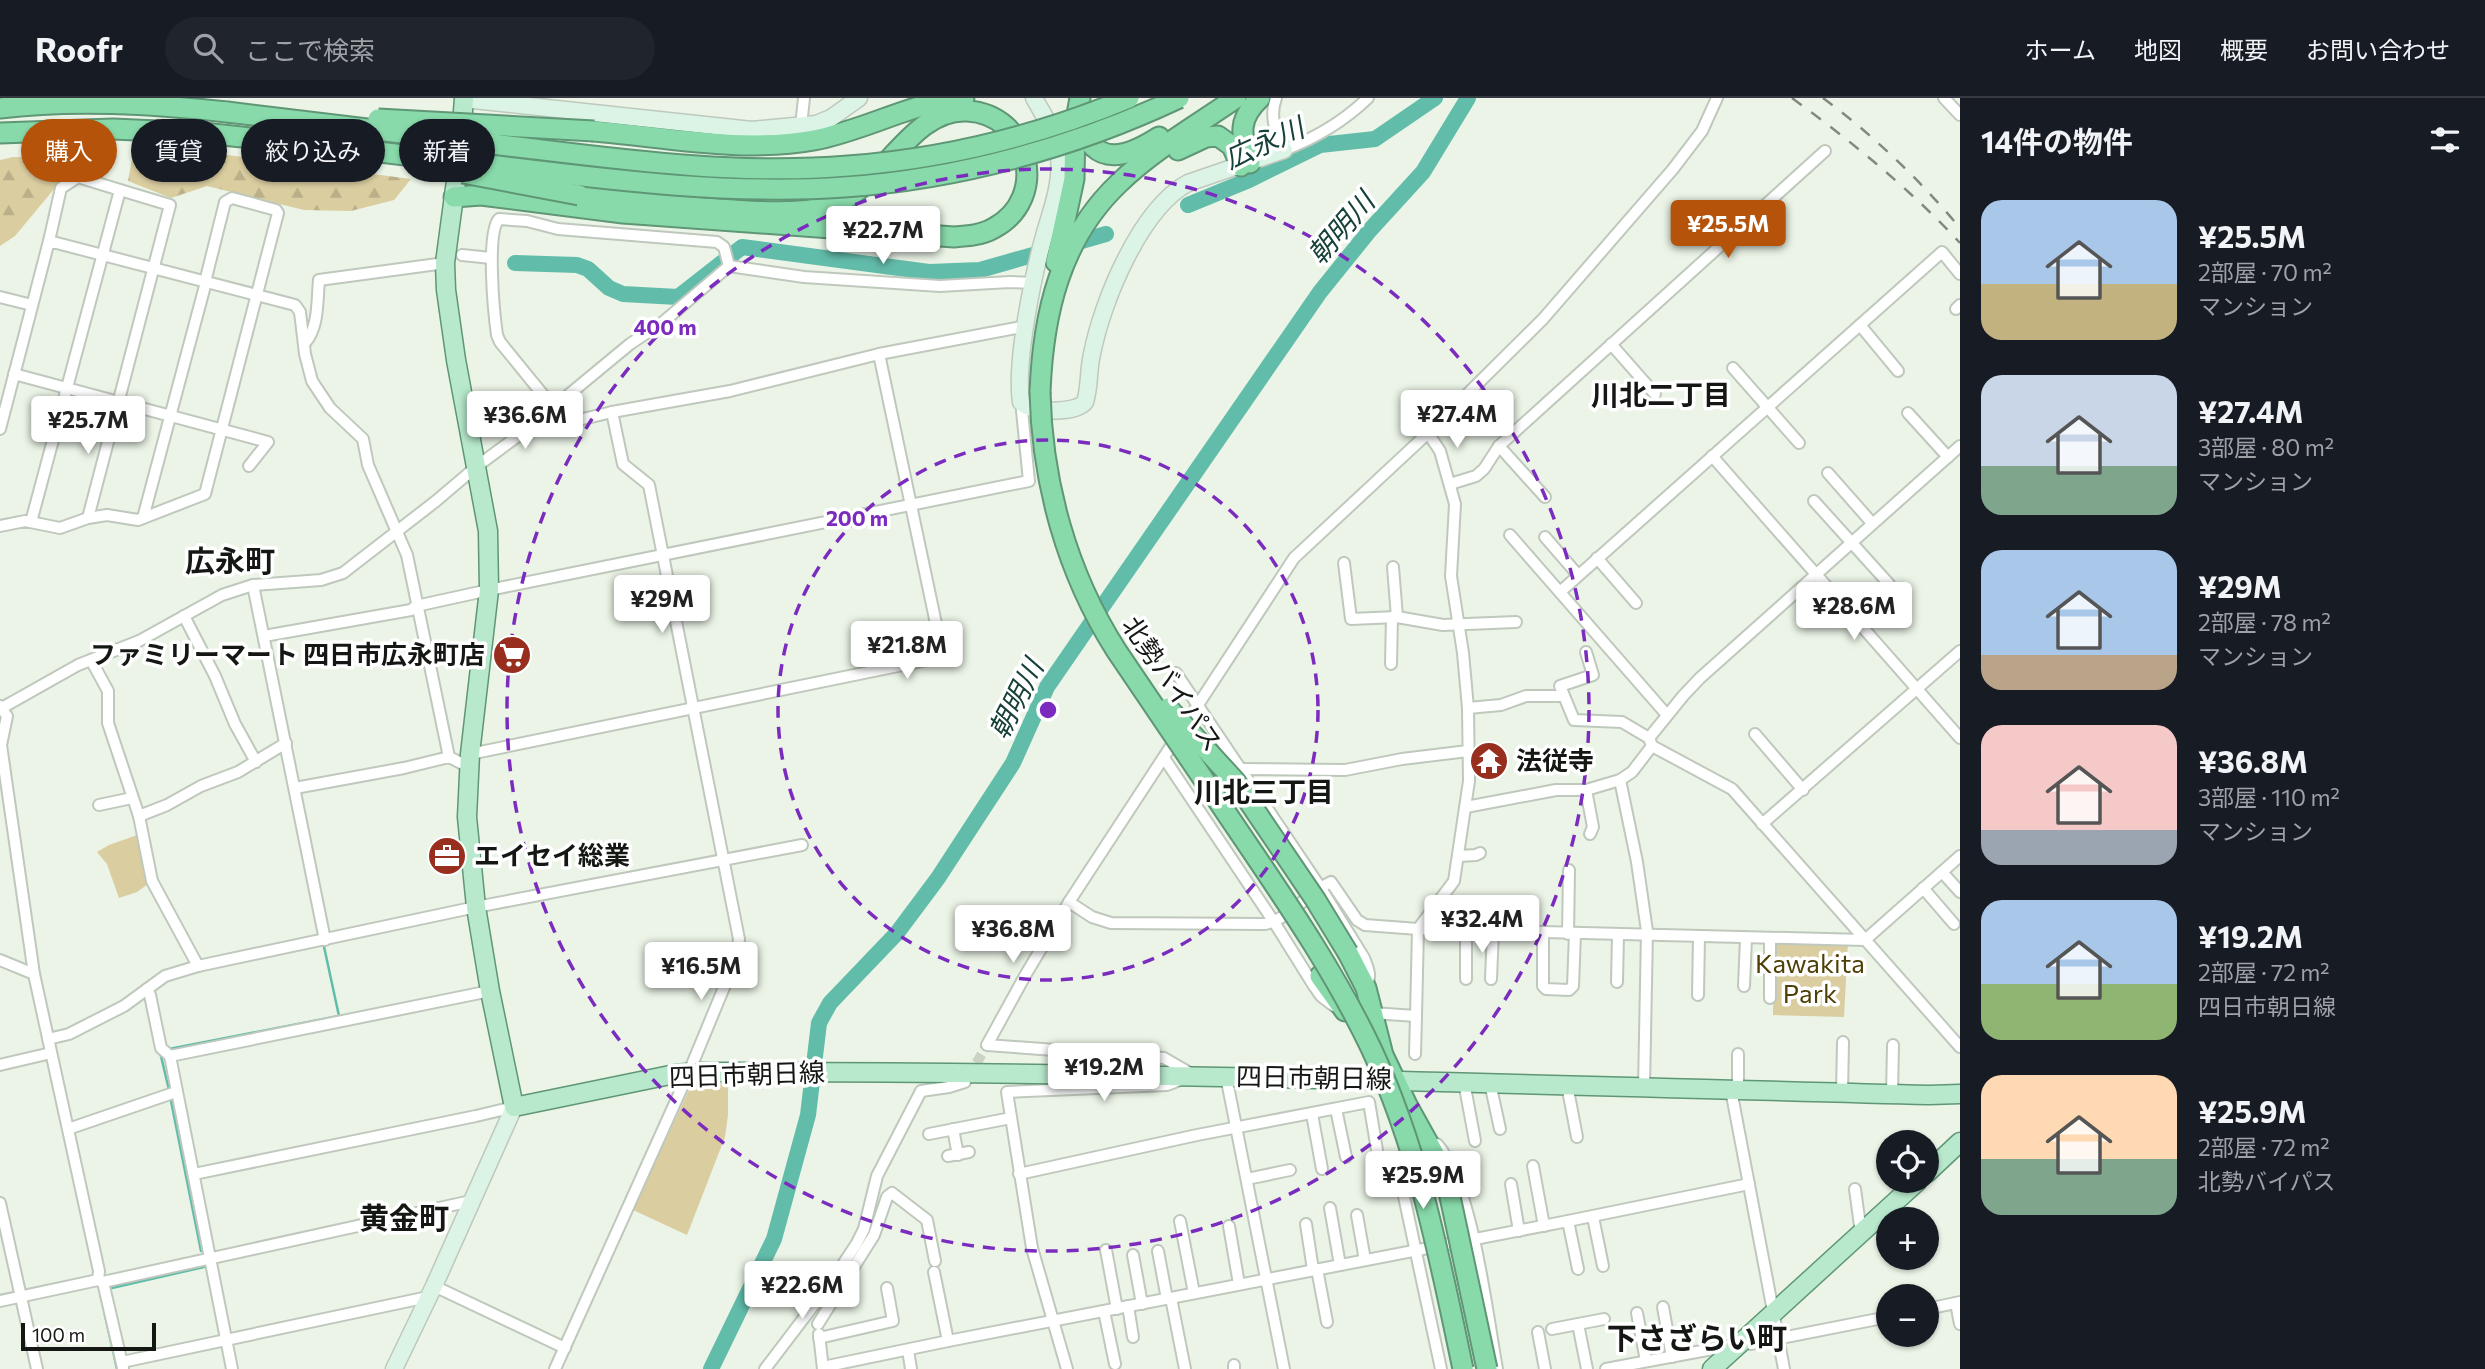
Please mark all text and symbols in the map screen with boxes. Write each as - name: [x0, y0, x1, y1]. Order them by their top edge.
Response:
- search box: [165, 17, 655, 80]
- text: Roofr: [35, 28, 123, 69]
- icon: search: [189, 29, 227, 67]
- text: ここで検索: [245, 34, 375, 65]
- text: ホーム: [2025, 35, 2096, 64]
- text: 地図: [2134, 35, 2182, 64]
- text: 概要: [2220, 35, 2268, 64]
- text: お問い合わせ: [2306, 35, 2450, 64]
- water label: 広永川: [1218, 108, 1312, 175]
- chip: 購入: [21, 119, 117, 182]
- chip: 賃貸: [131, 119, 227, 182]
- chip: 絞り込み: [241, 119, 385, 182]
- chip: 新着: [399, 119, 495, 182]
- icon: filters: [2426, 121, 2464, 159]
- text: 14件の物件: [1981, 122, 2133, 159]
- water label: 朝明川: [1300, 182, 1383, 270]
- pin: ¥25.5M: [1671, 200, 1785, 260]
- pin: ¥22.7M: [826, 206, 940, 266]
- text: ¥25.5M: [1687, 209, 1769, 237]
- text: ¥22.7M: [842, 215, 924, 243]
- text: ¥25.5M: [2198, 217, 2306, 254]
- icon: home: [2037, 228, 2121, 312]
- text: 2部屋 · 70 m²: [2198, 258, 2332, 286]
- text: マンション: [2198, 292, 2313, 320]
- text: 400 m: [633, 314, 697, 339]
- district label: 川北二丁目: [1591, 377, 1731, 411]
- pin: ¥27.4M: [1400, 390, 1514, 450]
- pin: ¥36.6M: [468, 392, 582, 451]
- text: ¥27.4M: [2198, 392, 2303, 429]
- pin: ¥25.7M: [31, 396, 145, 456]
- text: ¥27.4M: [1417, 399, 1497, 427]
- text: ¥36.6M: [483, 400, 567, 428]
- icon: home: [2037, 403, 2121, 487]
- text: ¥25.7M: [47, 405, 129, 433]
- text: 3部屋 · 80 m²: [2198, 433, 2334, 461]
- text: マンション: [2198, 467, 2313, 495]
- text: 200 m: [826, 505, 888, 530]
- district label: 広永町: [185, 541, 275, 578]
- text: ¥29M: [2198, 567, 2282, 604]
- pin: ¥29M: [621, 575, 703, 635]
- icon: home: [2037, 578, 2121, 662]
- pin: ¥28.6M: [1797, 582, 1911, 642]
- text: ¥29M: [630, 584, 694, 612]
- text: ¥28.6M: [1812, 591, 1896, 619]
- text: 2部屋 · 78 m²: [2198, 608, 2331, 636]
- street label: 北勢バイパス: [1117, 610, 1230, 756]
- pin: ¥21.8M: [850, 622, 964, 681]
- text: ¥21.8M: [867, 630, 947, 658]
- supermarket icon: ファミリーマート 四日市広永町店: [491, 634, 533, 676]
- place label: ファミリーマート 四日市広永町店: [90, 638, 485, 669]
- text: マンション: [2198, 642, 2313, 670]
- water label: 朝明川: [981, 651, 1051, 744]
- centre of rings: [1036, 698, 1060, 722]
- temple icon: 法従寺: [1468, 740, 1510, 782]
- text: ¥36.8M: [2198, 742, 2308, 779]
- place label: 法従寺: [1516, 744, 1594, 775]
- icon: home: [2037, 753, 2121, 837]
- district label: 川北三丁目: [1194, 774, 1334, 808]
- text: 3部屋 · 110 m²: [2198, 783, 2340, 811]
- text: マンション: [2198, 817, 2313, 845]
- office icon: エイセイ総業: [426, 835, 468, 877]
- place label: エイセイ総業: [474, 839, 630, 870]
- pin: ¥32.4M: [1425, 896, 1539, 955]
- text: ¥32.4M: [1440, 904, 1524, 932]
- pin: ¥36.8M: [956, 906, 1070, 965]
- text: ¥36.8M: [971, 914, 1055, 942]
- text: ¥19.2M: [2198, 917, 2303, 954]
- icon: home: [2037, 928, 2121, 1012]
- pin: ¥16.5M: [644, 942, 758, 1002]
- park label: Kawakita Park: [1755, 947, 1865, 1008]
- text: ¥16.5M: [661, 951, 741, 979]
- text: 2部屋 · 72 m²: [2198, 958, 2330, 986]
- text: 四日市朝日線: [2198, 992, 2336, 1020]
- pin: ¥19.2M: [1047, 1044, 1161, 1103]
- text: ¥19.2M: [1064, 1052, 1144, 1080]
- street label: 四日市朝日線: [668, 1055, 825, 1092]
- street label: 四日市朝日線: [1236, 1060, 1392, 1093]
- text: ¥25.9M: [2198, 1092, 2306, 1129]
- icon: home: [2037, 1103, 2121, 1187]
- map controls: [1876, 1130, 1939, 1347]
- button: locate: [1876, 1130, 1939, 1193]
- text: 2部屋 · 72 m²: [2198, 1133, 2330, 1161]
- pin: ¥25.9M: [1366, 1152, 1480, 1211]
- text: ¥25.9M: [1381, 1160, 1465, 1188]
- text: 北勢バイパス: [2198, 1167, 2336, 1195]
- district label: 黄金町: [359, 1198, 449, 1235]
- button: +: [1876, 1207, 1939, 1270]
- pin: ¥22.6M: [745, 1262, 859, 1321]
- text: ¥22.6M: [760, 1270, 844, 1298]
- button: −: [1876, 1284, 1939, 1347]
- district label: 下さざらい町: [1607, 1318, 1787, 1355]
- scale bar: [21, 1320, 156, 1352]
- text: 100 m: [32, 1323, 85, 1346]

